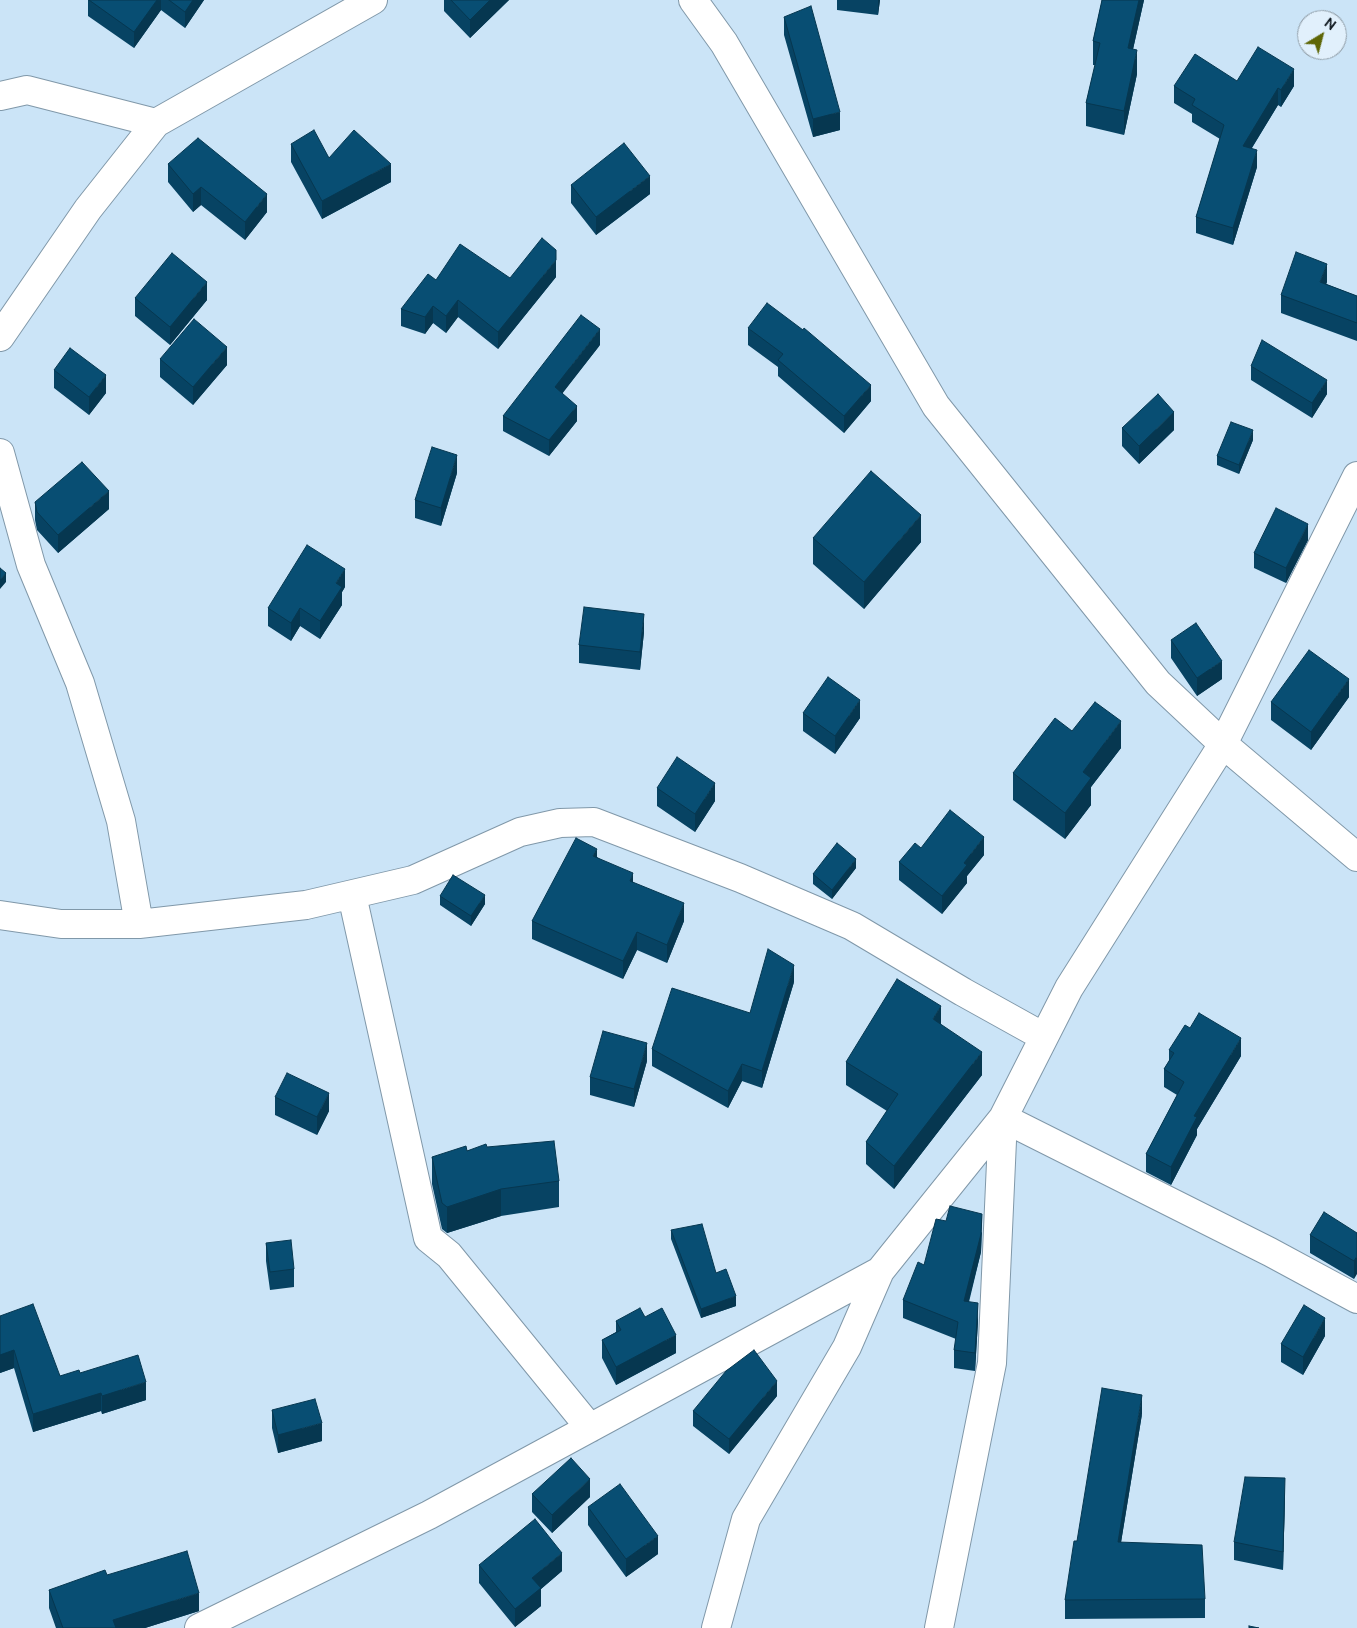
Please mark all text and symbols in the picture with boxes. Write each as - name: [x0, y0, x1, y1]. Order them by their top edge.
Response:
- north arrow: [1297, 10, 1347, 60]
- text: N: [1321, 14, 1339, 33]

